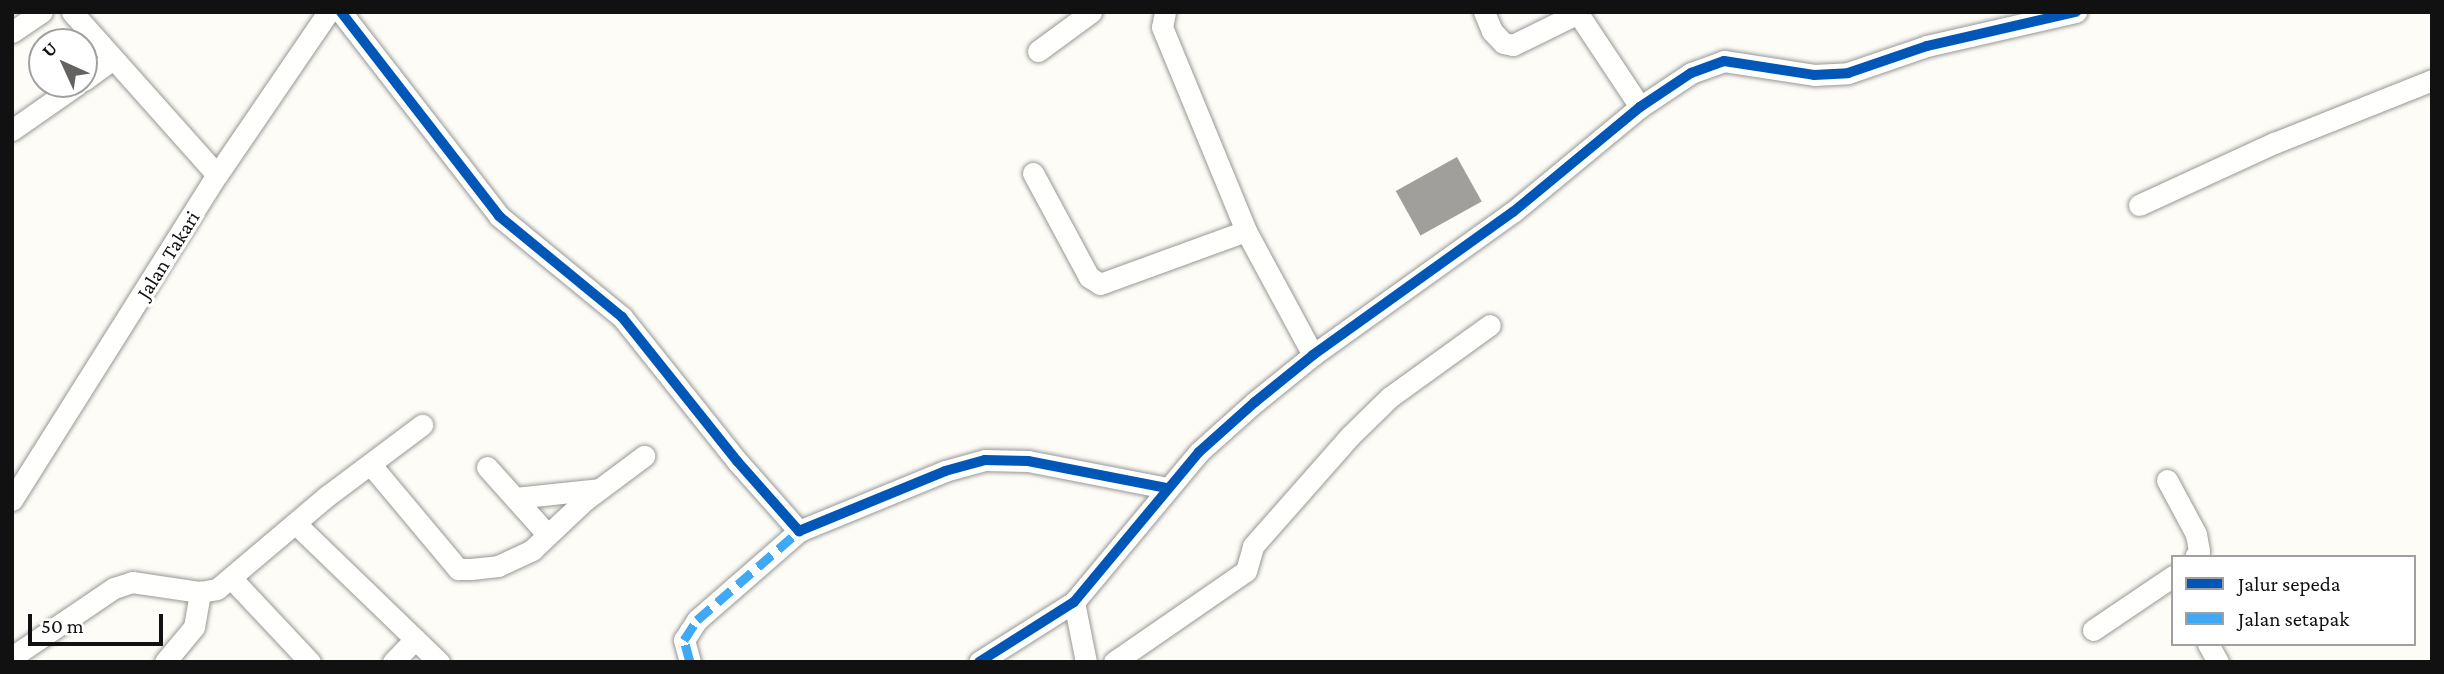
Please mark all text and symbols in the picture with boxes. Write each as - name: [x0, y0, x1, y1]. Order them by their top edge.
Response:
- north arrow: [28, 28, 98, 98]
- text: U: [37, 37, 61, 61]
- street label: Jalan Takari: [131, 206, 205, 304]
- legend: [2171, 555, 2416, 646]
- text: Jalur sepeda: [2238, 572, 2340, 596]
- scale bar: [32, 600, 166, 644]
- text: Jalan setapak: [2238, 607, 2349, 631]
- text: 50 m: [41, 614, 84, 638]

